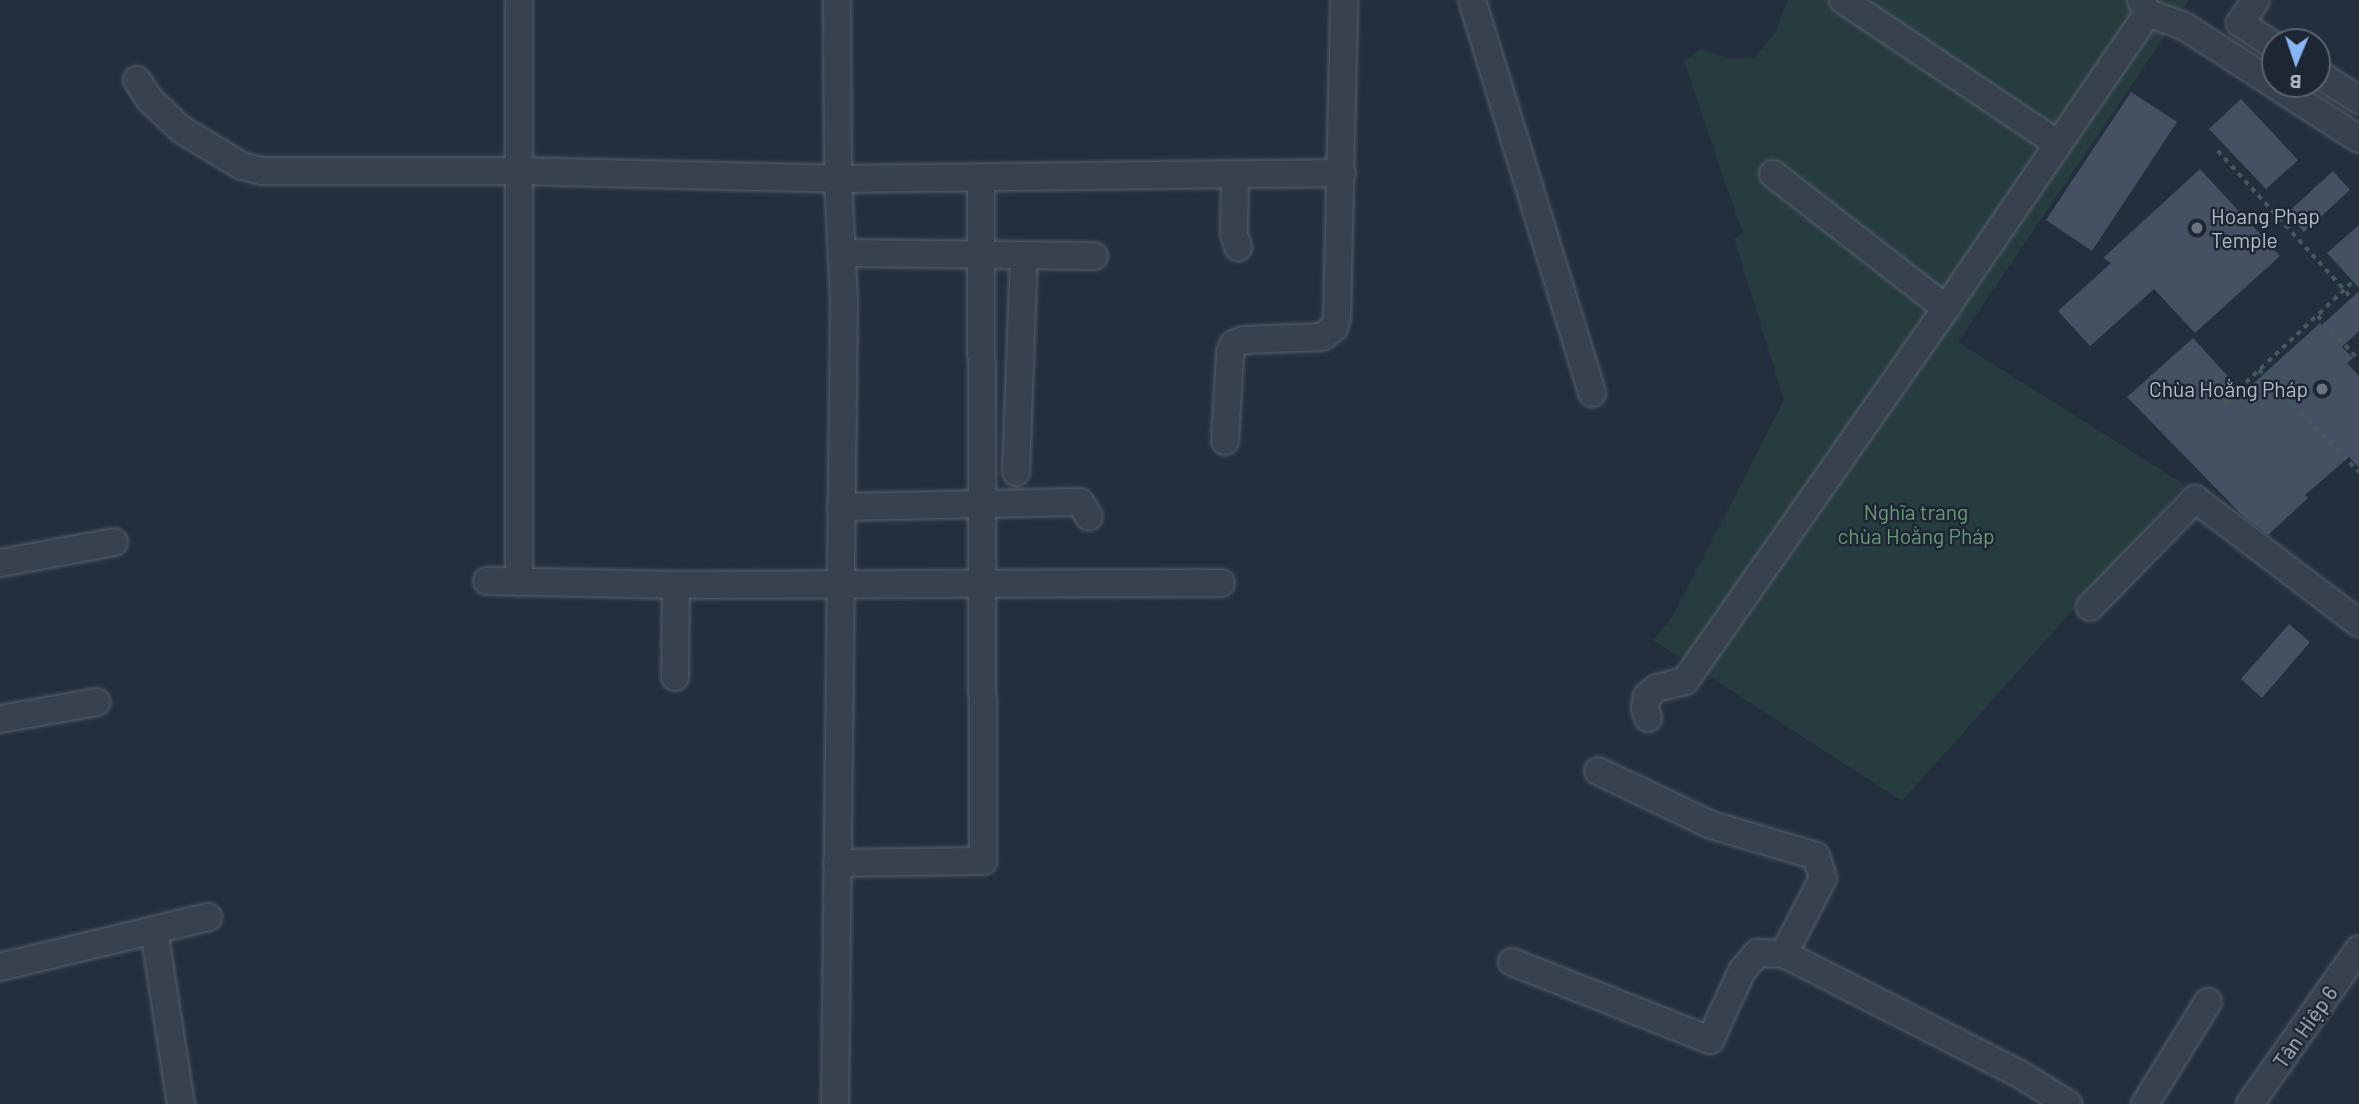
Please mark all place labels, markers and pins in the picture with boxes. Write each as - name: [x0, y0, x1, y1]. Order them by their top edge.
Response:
- place label: Hoang Phap Temple: [2211, 203, 2320, 253]
- marker: Hoang Phap Temple: [2189, 220, 2205, 236]
- place label: Chùa Hoằng Pháp: [2149, 376, 2308, 402]
- marker: Chùa Hoằng Pháp: [2314, 381, 2330, 397]

